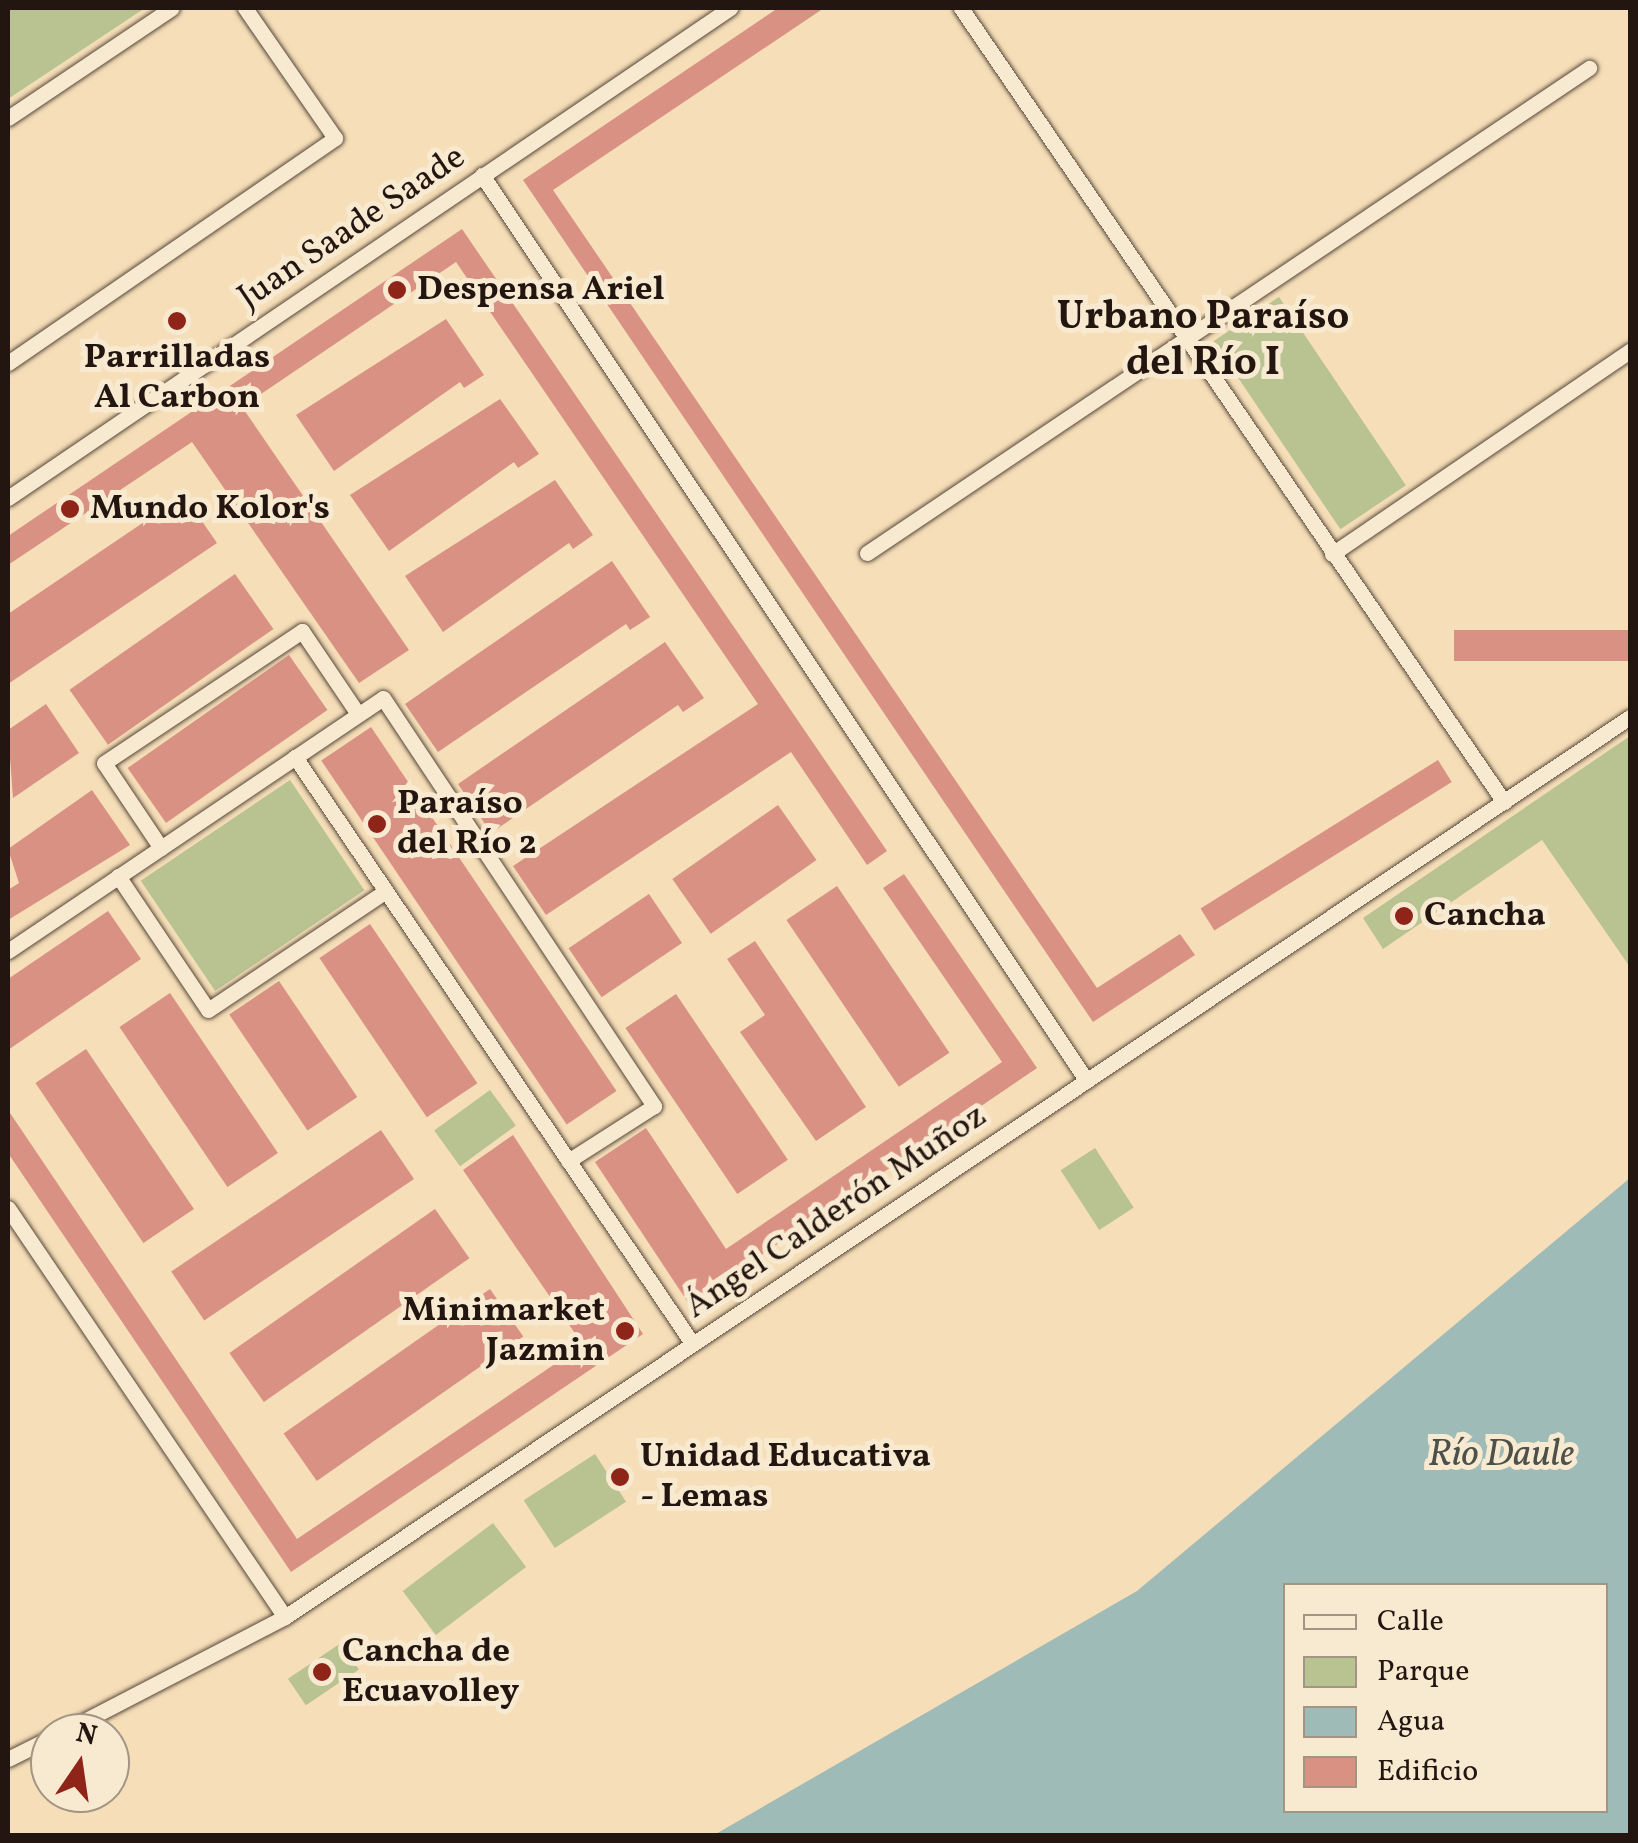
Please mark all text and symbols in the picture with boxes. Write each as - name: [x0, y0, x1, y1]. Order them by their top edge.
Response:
- street label: Juan Saade Saade: [231, 137, 473, 319]
- place label: Despensa Ariel: [417, 269, 665, 311]
- marker: Despensa Ariel: [386, 279, 408, 301]
- district label: Urbano Paraíso del Río I: [1057, 294, 1349, 388]
- marker: Parrilladas Al Carbon: [166, 310, 188, 332]
- place label: Parrilladas Al Carbon: [84, 337, 270, 419]
- place label: Mundo Kolor's: [90, 488, 330, 530]
- marker: Mundo Kolor's: [59, 498, 81, 520]
- place label: Paraíso del Río 2: [397, 783, 537, 865]
- marker: Paraíso del Río 2: [366, 813, 388, 835]
- place label: Cancha: [1424, 895, 1546, 937]
- marker: Cancha: [1393, 905, 1415, 927]
- street label: Ángel Calderón Muñoz: [677, 1095, 995, 1329]
- place label: Minimarket Jazmin: [402, 1290, 605, 1372]
- marker: Minimarket Jazmin: [614, 1320, 636, 1342]
- water label: Río Daule: [1428, 1433, 1574, 1479]
- place label: Unidad Educativa - Lemas: [640, 1436, 931, 1518]
- marker: Unidad Educativa - Lemas: [609, 1466, 631, 1488]
- legend: [1283, 1583, 1608, 1813]
- text: Calle: [1377, 1601, 1444, 1643]
- place label: Cancha de Ecuavolley: [342, 1631, 519, 1713]
- text: Parque: [1377, 1651, 1469, 1693]
- marker: Cancha de Ecuavolley: [311, 1661, 333, 1683]
- text: Agua: [1377, 1701, 1445, 1743]
- north arrow: [30, 1713, 130, 1813]
- text: N: [72, 1714, 101, 1757]
- text: Edificio: [1377, 1751, 1478, 1793]

